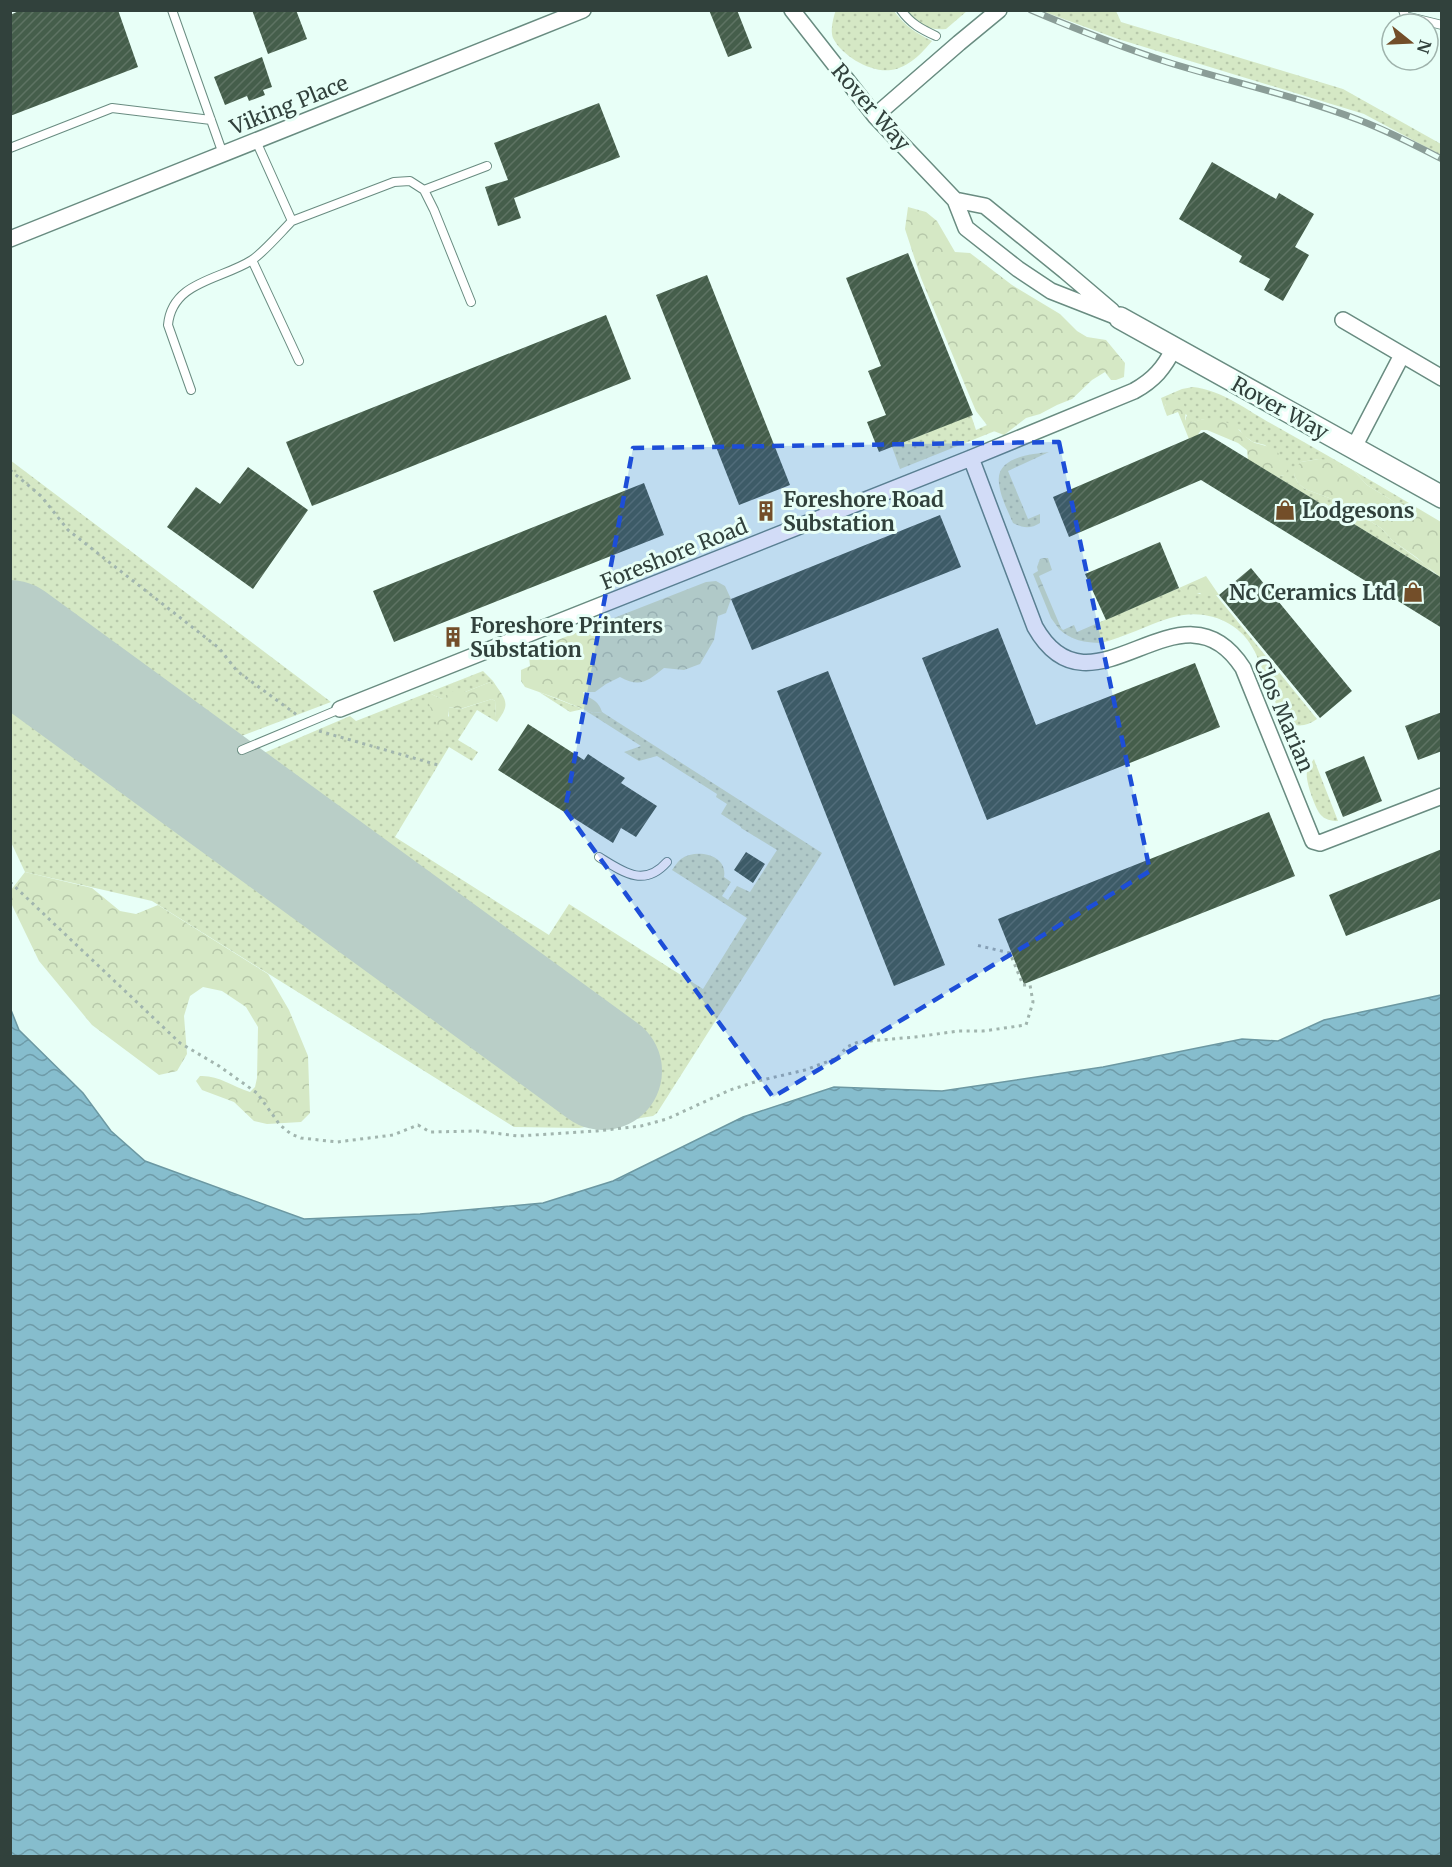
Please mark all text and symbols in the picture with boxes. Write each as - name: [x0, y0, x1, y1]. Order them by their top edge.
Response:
- north arrow: [1380, 12, 1440, 72]
- text: N: [1413, 38, 1436, 56]
- street label: Rover Way: [826, 58, 917, 157]
- street label: Viking Place: [225, 69, 352, 141]
- street label: Rover Way: [1227, 370, 1334, 446]
- place label: Foreshore Road Substation: [783, 486, 944, 537]
- place label: Lodgesons: [1302, 497, 1415, 524]
- shop icon: Lodgesons: [1273, 498, 1297, 522]
- building icon: Foreshore Road Substation: [754, 499, 778, 523]
- street label: Foreshore Road: [597, 512, 752, 596]
- place label: Nc Ceramics Ltd: [1229, 579, 1396, 606]
- shop icon: Nc Ceramics Ltd: [1401, 580, 1425, 604]
- place label: Foreshore Printers Substation: [470, 612, 663, 663]
- building icon: Foreshore Printers Substation: [441, 625, 465, 649]
- street label: Clos Marian: [1248, 654, 1320, 776]

